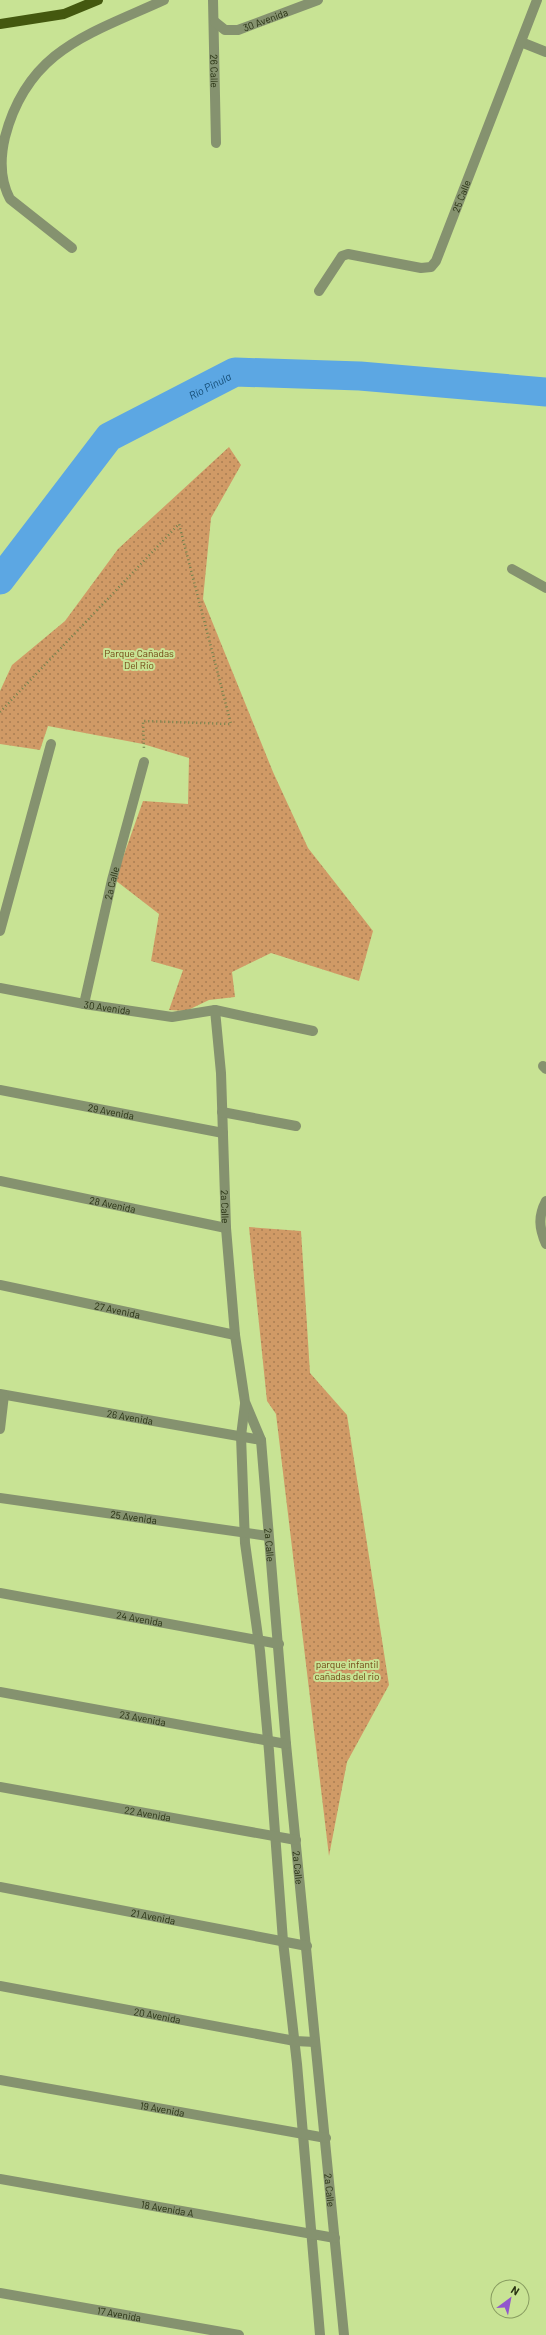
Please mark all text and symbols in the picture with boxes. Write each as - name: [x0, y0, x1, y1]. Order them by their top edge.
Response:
- street label: 30 Avenida: [241, 6, 289, 34]
- street label: 26 Calle: [208, 54, 221, 88]
- street label: 25 Calle: [449, 178, 473, 214]
- water label: Río Pinula: [186, 369, 233, 401]
- park label: Parque Cañadas Del Rio: [104, 647, 174, 671]
- street label: 2a Calle: [102, 865, 121, 901]
- street label: 30 Avenida: [83, 998, 131, 1017]
- street label: 29 Avenida: [87, 1101, 135, 1122]
- street label: 2a Calle: [219, 1190, 232, 1224]
- street label: 28 Avenida: [88, 1194, 137, 1215]
- street label: 27 Avenida: [93, 1299, 141, 1321]
- street label: 26 Avenida: [106, 1407, 154, 1427]
- street label: 25 Avenida: [110, 1508, 158, 1526]
- street label: 2a Calle: [262, 1528, 277, 1562]
- street label: 24 Avenida: [115, 1608, 164, 1629]
- park label: parque infantil cañadas del rio: [315, 1658, 379, 1682]
- street label: 23 Avenida: [119, 1708, 167, 1728]
- street label: 22 Avenida: [123, 1803, 172, 1823]
- street label: 2a Calle: [291, 1850, 306, 1885]
- street label: 21 Avenida: [130, 1906, 176, 1927]
- street label: 20 Avenida: [133, 2005, 182, 2026]
- street label: 19 Avenida: [139, 2099, 186, 2119]
- street label: 2a Calle: [322, 2173, 337, 2207]
- street label: 18 Avenida A: [140, 2198, 195, 2219]
- north arrow: [490, 2279, 530, 2319]
- text: N: [509, 2283, 522, 2298]
- street label: 17 Avenida: [96, 2304, 142, 2324]

